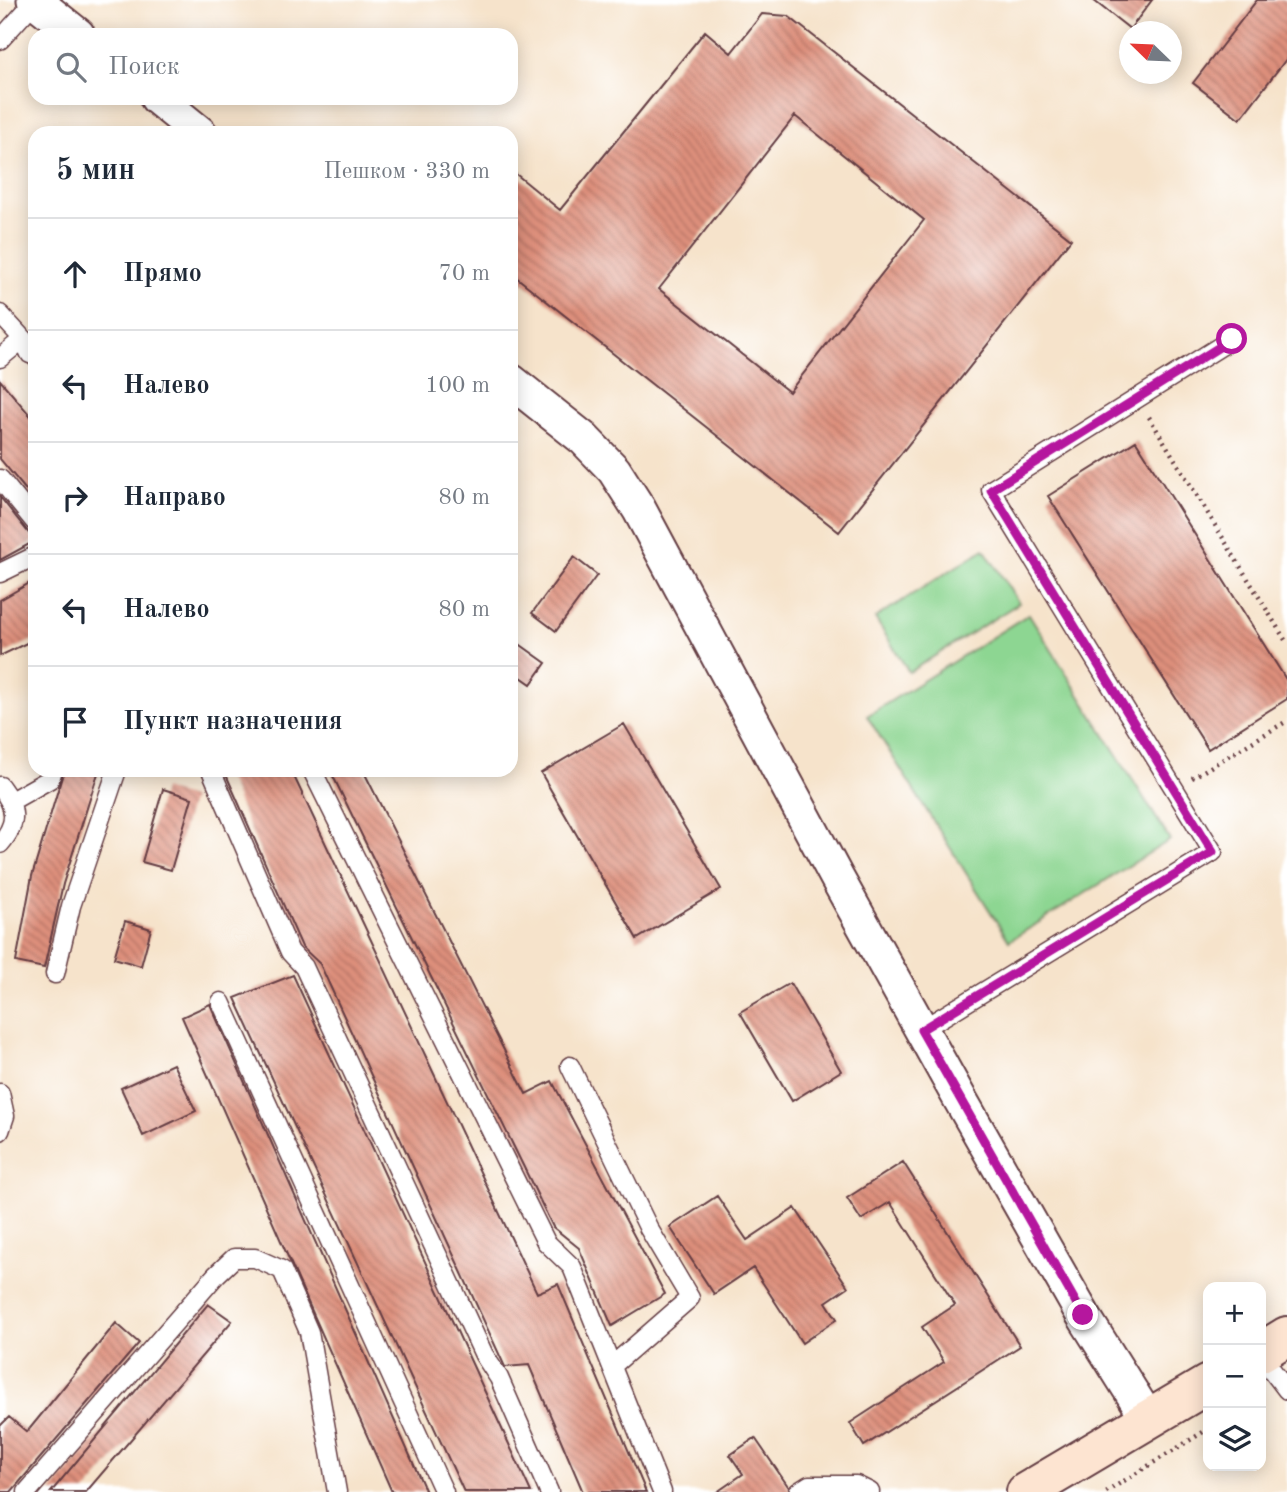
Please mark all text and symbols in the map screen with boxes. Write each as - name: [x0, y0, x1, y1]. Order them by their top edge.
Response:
- north arrow: [1119, 21, 1182, 84]
- search box: [28, 28, 518, 105]
- icon: search: [52, 48, 90, 86]
- text: Поиск: [108, 54, 180, 80]
- text: 5 мин: [56, 156, 135, 186]
- text: Пешком · 330 m: [324, 160, 490, 183]
- icon: ahead: [56, 255, 94, 293]
- text: Прямо: [123, 261, 202, 287]
- text: 70 m: [439, 262, 490, 285]
- route start: [1216, 323, 1247, 354]
- icon: left: [56, 367, 94, 405]
- text: Налево: [123, 373, 210, 399]
- text: 100 m: [425, 374, 490, 397]
- icon: right: [56, 479, 94, 517]
- text: Направо: [123, 485, 226, 511]
- text: 80 m: [439, 486, 490, 509]
- icon: left: [56, 591, 94, 629]
- text: Налево: [123, 597, 210, 623]
- text: 80 m: [439, 598, 490, 621]
- icon: arrive: [56, 703, 94, 741]
- text: Пункт назначения: [123, 709, 342, 735]
- map controls: [1203, 1282, 1266, 1471]
- button: +: [1203, 1282, 1266, 1345]
- route end: [1067, 1299, 1098, 1330]
- button: −: [1203, 1345, 1266, 1408]
- button: layers: [1203, 1408, 1266, 1471]

